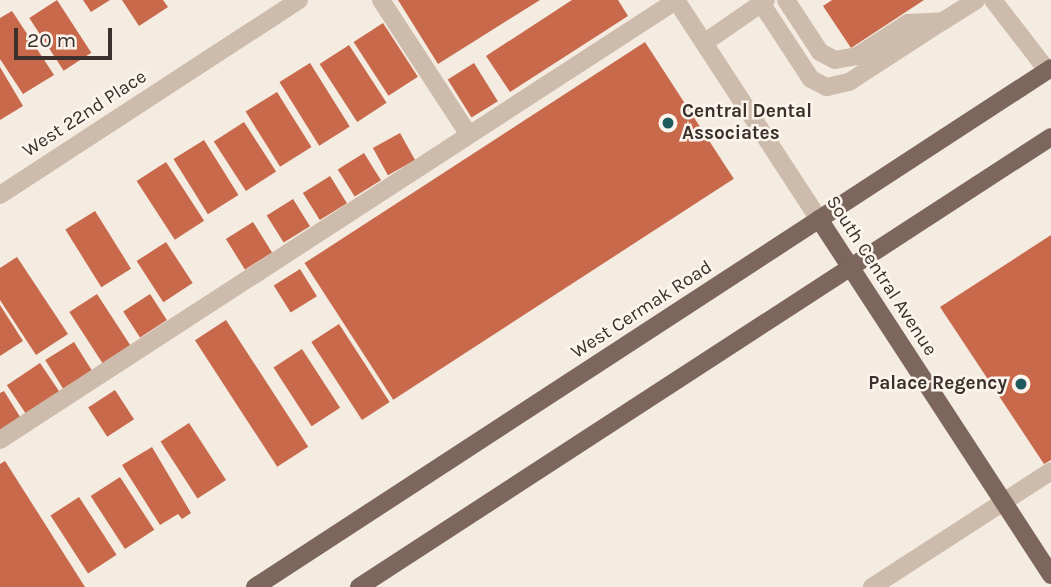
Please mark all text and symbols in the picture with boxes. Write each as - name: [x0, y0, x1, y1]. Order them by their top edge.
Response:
- scale bar: [18, 14, 116, 58]
- text: 20 m: [27, 28, 76, 52]
- street label: West 22nd Place: [19, 66, 151, 162]
- place label: Central Dental Associates: [682, 101, 812, 145]
- marker: Central Dental Associates: [660, 115, 676, 131]
- street label: South Central Avenue: [821, 192, 941, 360]
- street label: West Cermak Road: [567, 256, 717, 364]
- place label: Palace Regency: [868, 373, 1007, 395]
- marker: Palace Regency: [1013, 376, 1029, 392]

